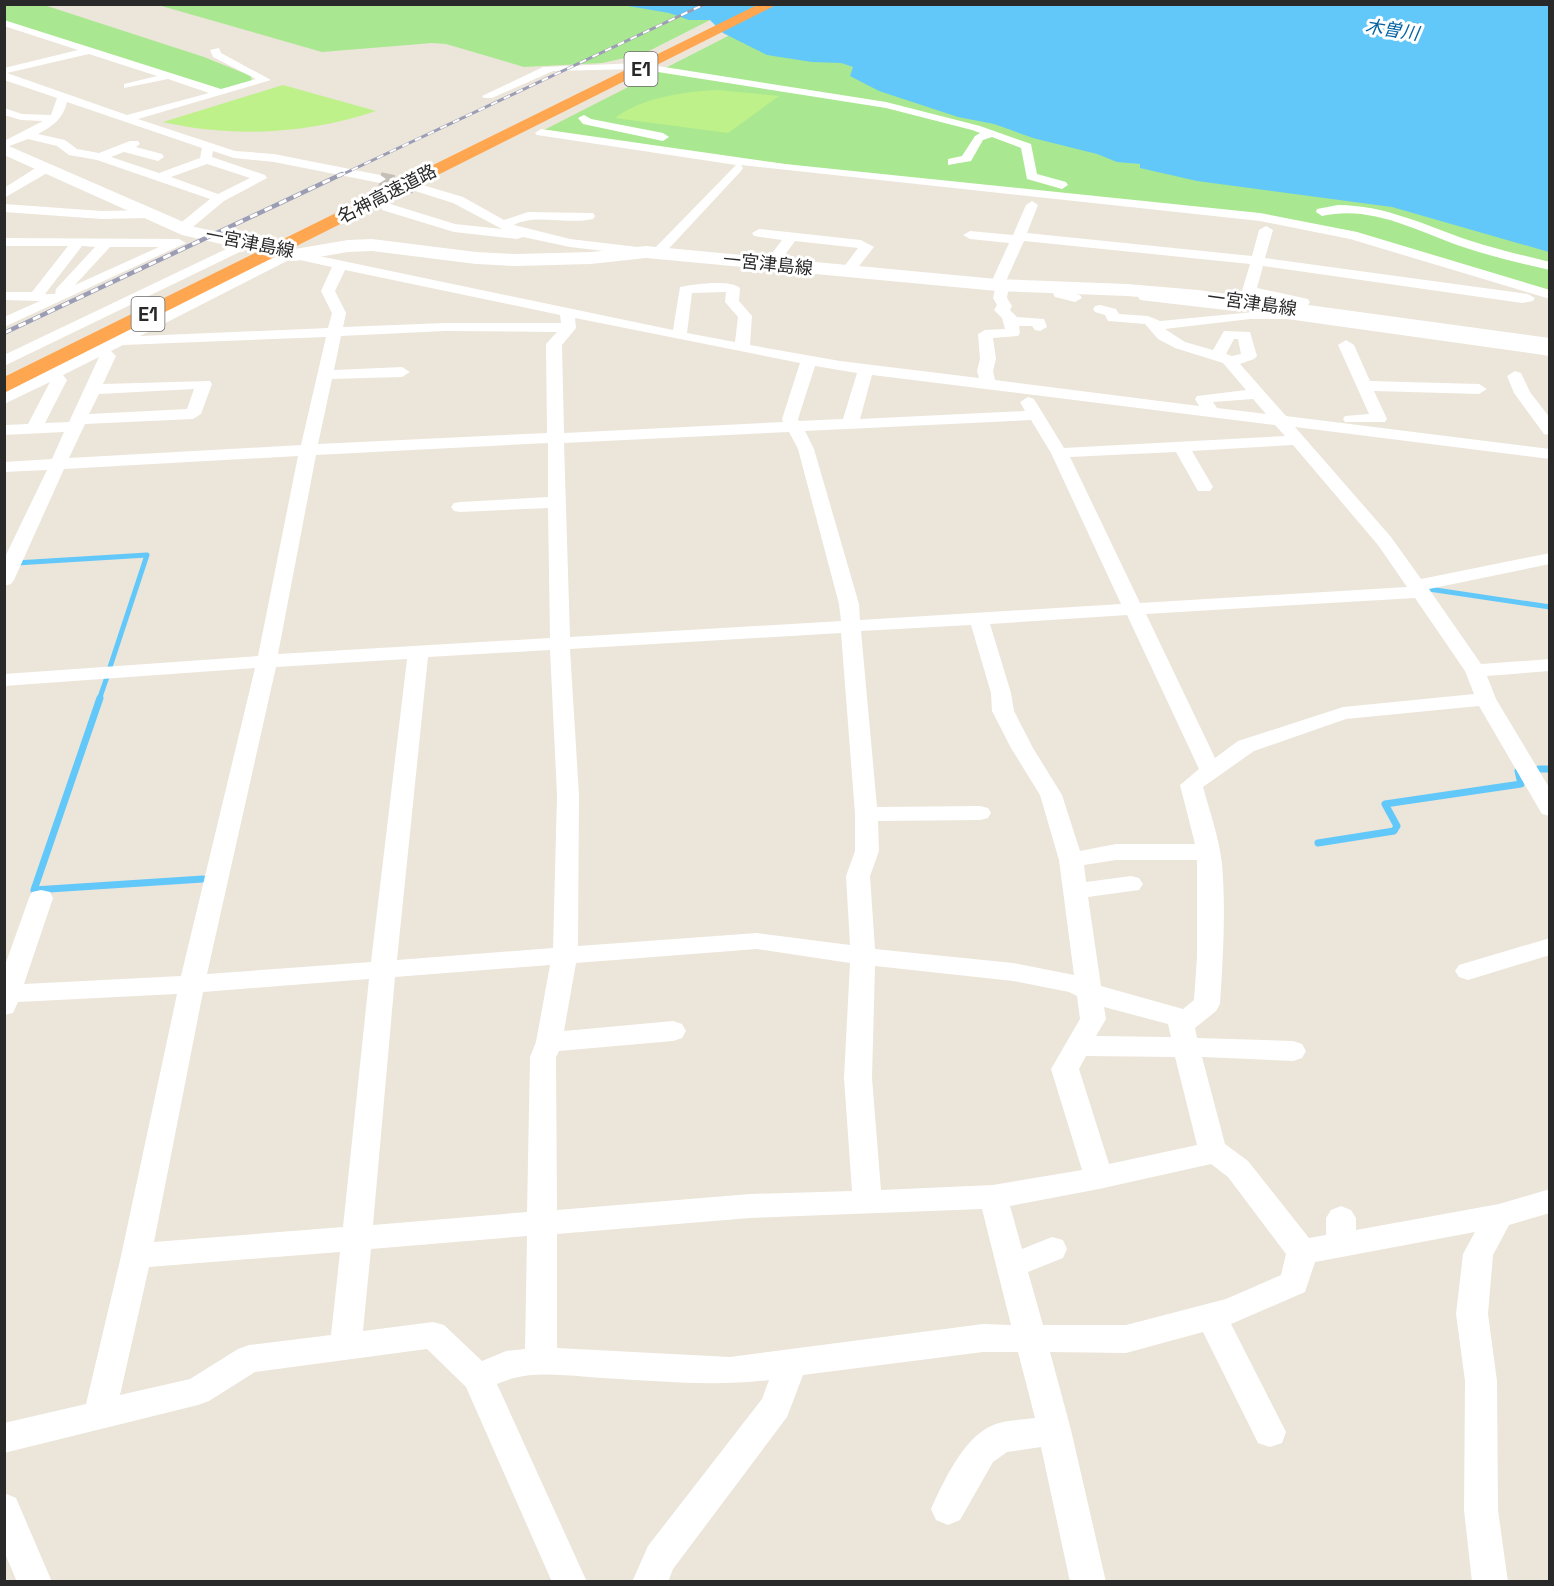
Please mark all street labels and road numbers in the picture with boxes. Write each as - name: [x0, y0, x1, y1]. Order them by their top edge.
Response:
- road number: E1: [624, 52, 658, 86]
- street label: 名神高速道路: [333, 159, 440, 228]
- street label: 一宮津島線: [204, 223, 296, 262]
- street label: 一宮津島線: [722, 247, 814, 280]
- street label: 一宮津島線: [1206, 285, 1298, 320]
- road number: E1: [132, 297, 164, 331]

